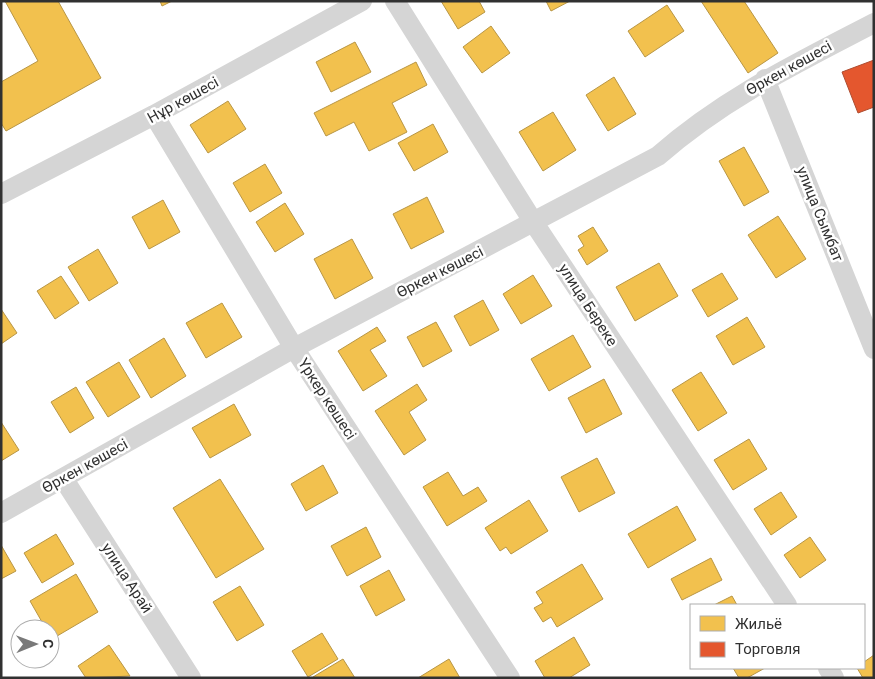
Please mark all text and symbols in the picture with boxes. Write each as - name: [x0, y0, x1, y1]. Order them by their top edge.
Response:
- street label: Өркен көшесі: [743, 37, 835, 99]
- street label: Нұр көшесі: [144, 73, 222, 127]
- street label: улица Сымбат: [793, 164, 847, 264]
- street label: Өркен көшесі: [394, 242, 486, 302]
- street label: улица Береке: [555, 260, 621, 350]
- street label: Үркер көшесі: [294, 355, 360, 443]
- street label: Өркен көшесі: [39, 435, 131, 497]
- street label: улица Арай: [98, 540, 156, 616]
- legend: [690, 604, 865, 669]
- text: Жильё: [735, 615, 782, 633]
- north arrow: [10, 619, 60, 669]
- text: С: [40, 639, 56, 648]
- text: Торговля: [735, 640, 800, 658]

